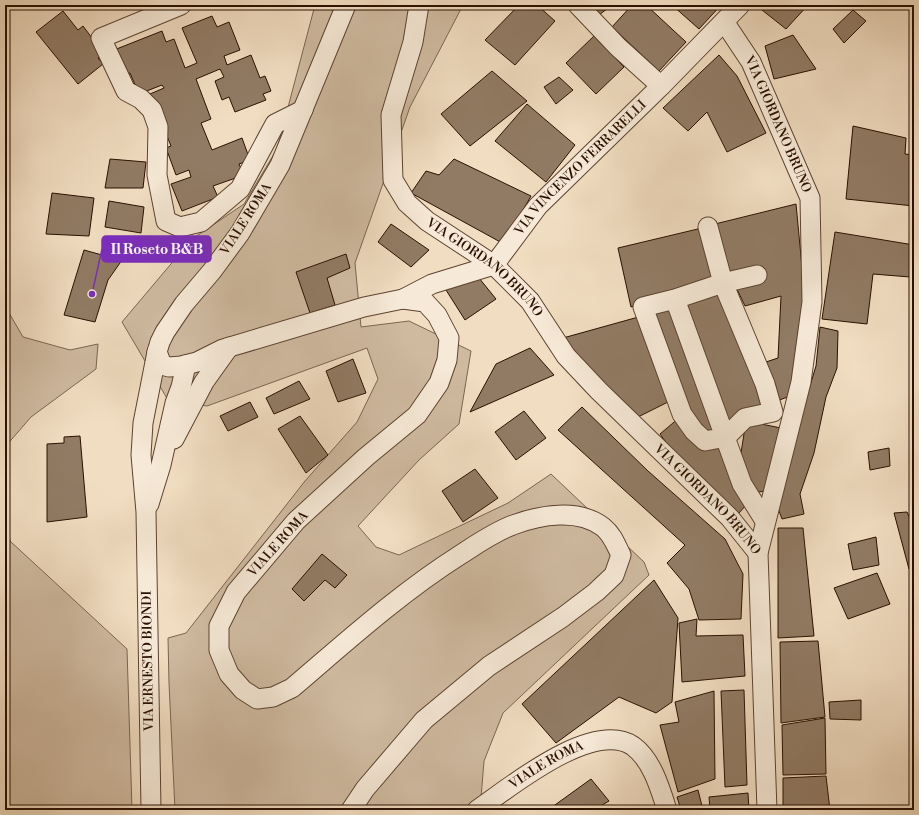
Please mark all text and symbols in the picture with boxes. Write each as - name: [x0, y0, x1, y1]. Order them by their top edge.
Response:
- street label: VIA GIORDANO BRUNO: [741, 52, 815, 195]
- street label: VIA VINCENZO FERRARELLI: [510, 97, 650, 239]
- street label: VIALE ROMA: [216, 179, 276, 259]
- street label: VIA GIORDANO BRUNO: [422, 214, 546, 320]
- callout: Il Roseto B&B: [102, 236, 211, 262]
- text: Il Roseto B&B: [111, 241, 203, 259]
- street label: VIA GIORDANO BRUNO: [650, 440, 764, 558]
- street label: VIALE ROMA: [244, 507, 312, 581]
- street label: VIA ERNESTO BIONDI: [139, 591, 157, 732]
- street label: VIALE ROMA: [505, 737, 587, 793]

